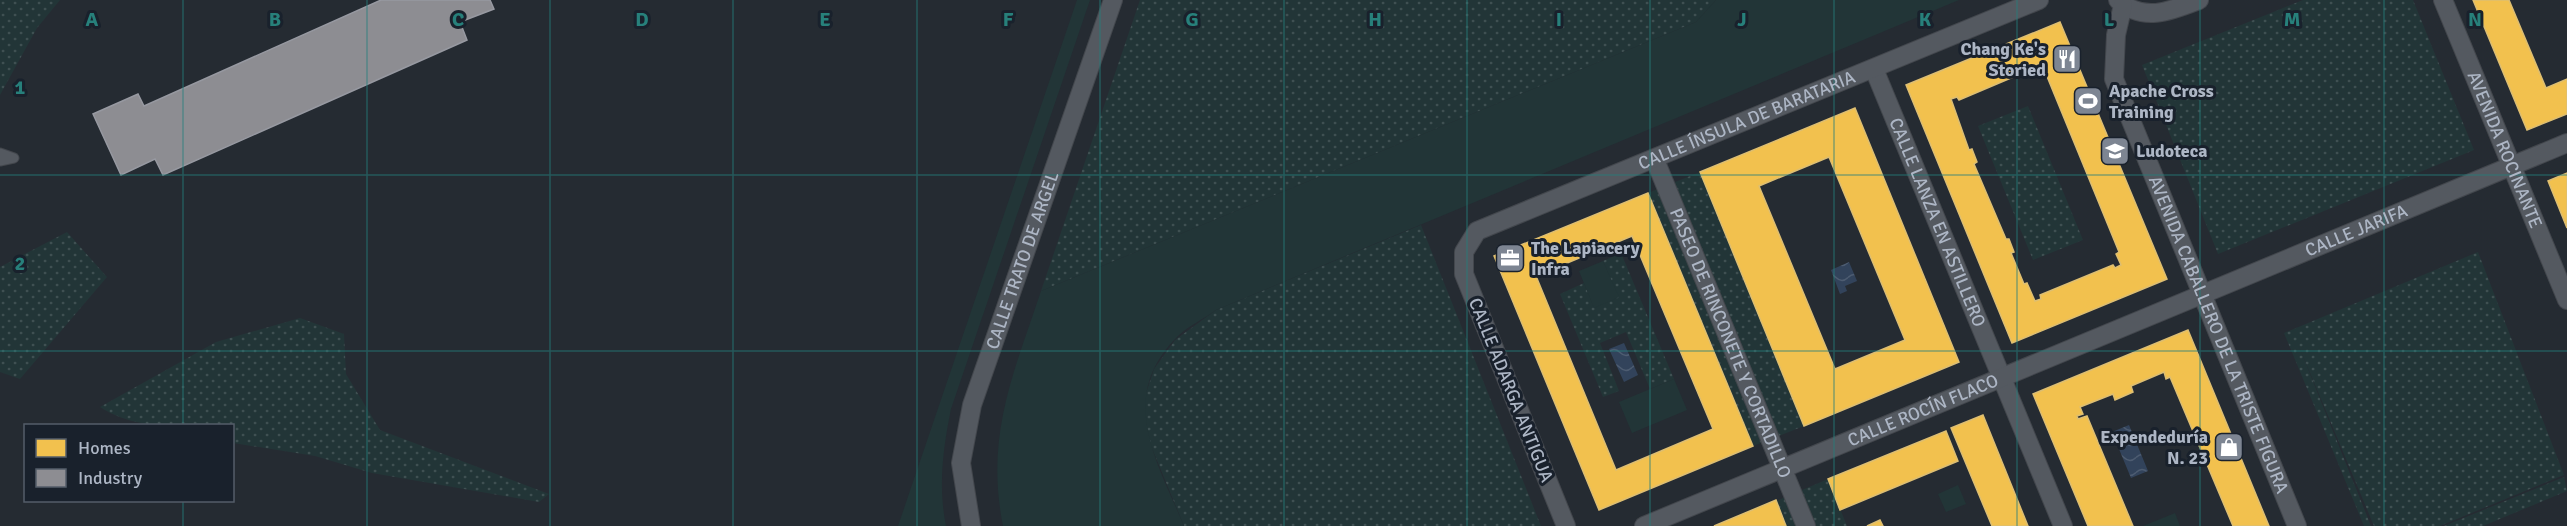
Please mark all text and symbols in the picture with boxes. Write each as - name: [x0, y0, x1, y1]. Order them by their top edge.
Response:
- text: A: [86, 7, 99, 32]
- text: B: [269, 7, 281, 32]
- text: C: [452, 7, 464, 32]
- text: D: [635, 7, 649, 32]
- text: E: [819, 7, 831, 32]
- text: F: [1003, 7, 1014, 32]
- text: G: [1185, 7, 1199, 32]
- text: H: [1368, 7, 1382, 32]
- text: I: [1556, 7, 1562, 32]
- text: J: [1737, 7, 1747, 32]
- text: K: [1919, 7, 1932, 32]
- text: L: [2104, 7, 2115, 32]
- text: M: [2284, 7, 2300, 32]
- text: N: [2468, 7, 2482, 32]
- place label: Chang Ke's Storied: [1961, 38, 2046, 81]
- restaurant icon: Chang Ke's Storied: [2051, 43, 2083, 75]
- street label: CALLE ÍNSULA DE BARATARIA: [1635, 66, 1858, 175]
- street label: AVENIDA ROCINANTE: [2463, 68, 2547, 231]
- text: 1: [15, 75, 26, 100]
- place label: Apache Cross Training: [2109, 80, 2214, 123]
- sports icon: Apache Cross Training: [2072, 85, 2104, 117]
- street label: CALLE LANZA EN ASTILLERO: [1884, 115, 1990, 330]
- school or university icon: Ludoteca: [2099, 135, 2131, 167]
- place label: Ludoteca: [2136, 140, 2208, 162]
- street label: CALLE TRATO DE ARGEL: [981, 169, 1063, 352]
- street label: AVENIDA CABALLERO DE LA TRISTE FIGURA: [2144, 173, 2293, 497]
- street label: CALLE JARIFA: [2302, 200, 2411, 261]
- street label: PASEO DE RINCONETE Y CORTADILLO: [1665, 205, 1796, 481]
- place label: The Lapiacery Infra: [1531, 237, 1640, 280]
- office icon: The Lapiacery Infra: [1494, 242, 1526, 274]
- text: 2: [15, 251, 25, 276]
- street label: CALLE ADARGA ANTIGUA: [1464, 295, 1558, 485]
- street label: CALLE ROCÍN FLACO: [1844, 369, 2002, 451]
- legend: [24, 424, 234, 502]
- place label: Expendeduría N. 23: [2100, 426, 2208, 469]
- shop icon: Expendeduría N. 23: [2213, 431, 2245, 463]
- text: Homes: [78, 437, 131, 459]
- text: Industry: [78, 467, 143, 489]

